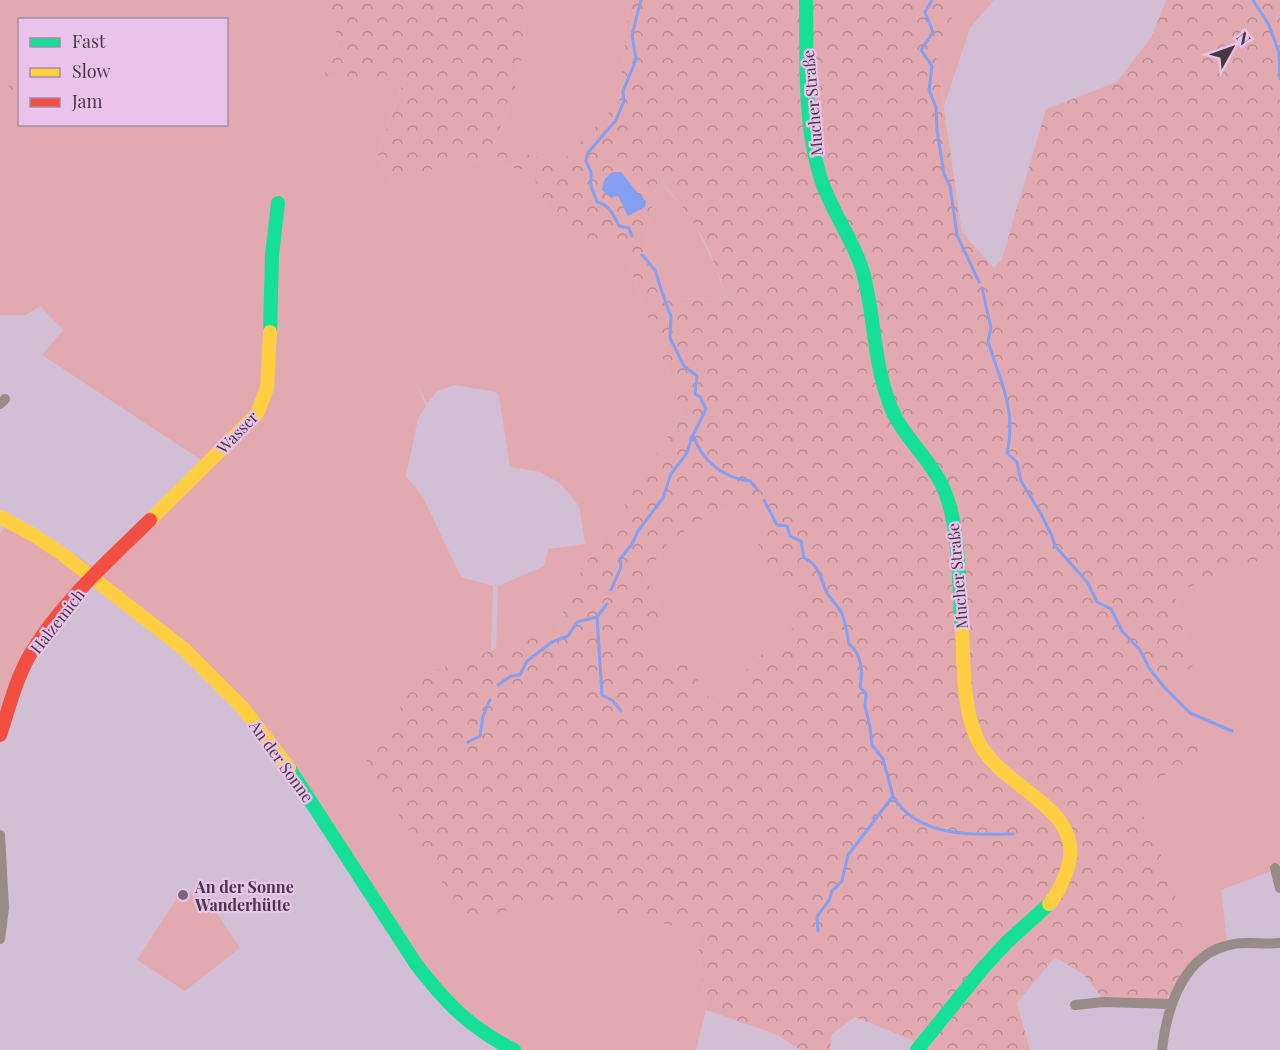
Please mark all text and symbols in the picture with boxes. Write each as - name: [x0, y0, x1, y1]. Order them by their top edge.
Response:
- legend: [18, 18, 228, 126]
- north arrow: [1202, 18, 1262, 78]
- text: N: [1232, 27, 1256, 50]
- text: Fast: [72, 29, 106, 53]
- street label: Mucher Straße: [797, 49, 827, 157]
- text: Slow: [72, 59, 110, 83]
- text: Jam: [71, 89, 102, 113]
- street label: Wasser: [211, 406, 262, 458]
- street label: Mucher Straße: [942, 522, 972, 630]
- street label: Halzemich: [25, 584, 89, 658]
- street label: An der Sonne: [245, 715, 319, 806]
- place label: An der Sonne Wanderhütte: [194, 876, 294, 915]
- marker: An der Sonne Wanderhütte: [176, 888, 190, 902]

